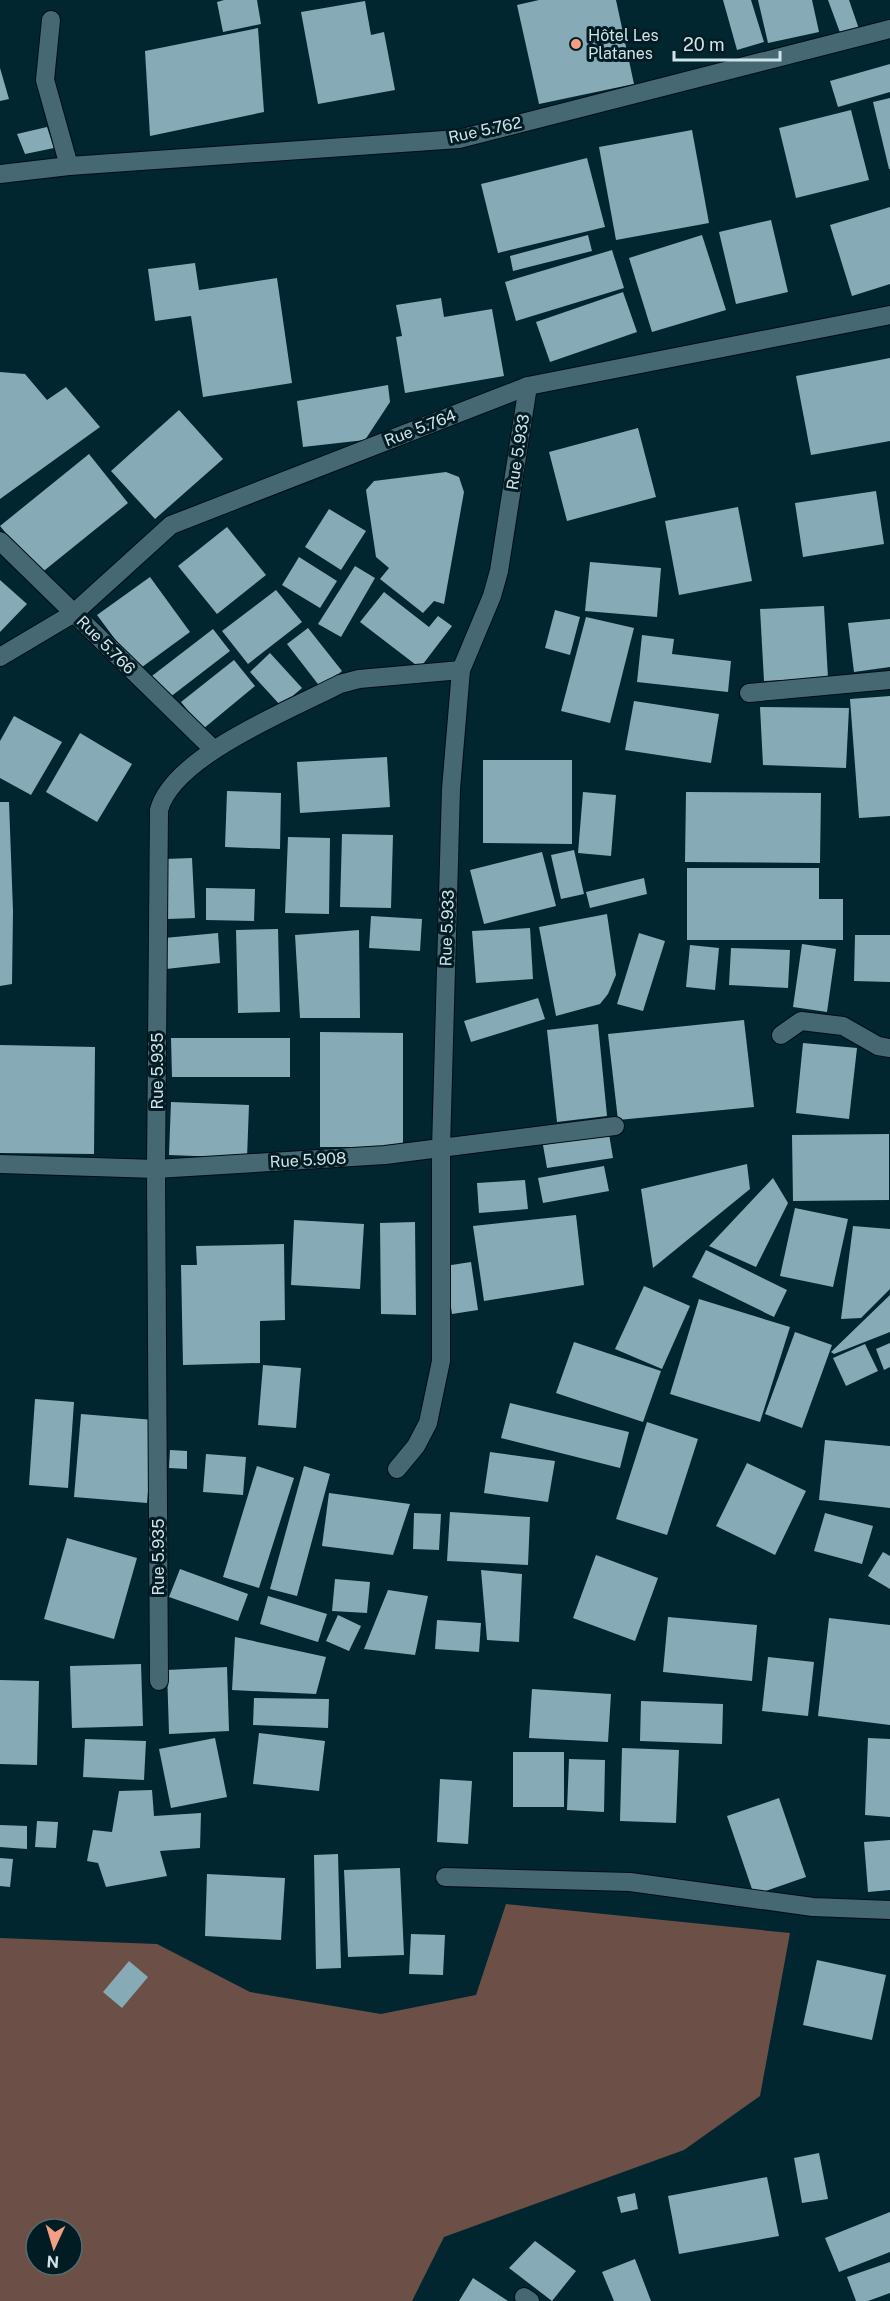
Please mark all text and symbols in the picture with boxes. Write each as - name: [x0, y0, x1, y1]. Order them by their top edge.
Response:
- scale bar: [674, 24, 780, 62]
- place label: Hôtel Les Platanes: [588, 26, 659, 63]
- text: 20 m: [683, 34, 725, 55]
- marker: Hôtel Les Platanes: [569, 37, 583, 51]
- street label: Rue 5.762: [447, 113, 523, 147]
- street label: Rue 5.764: [382, 406, 458, 450]
- street label: Rue 5.933: [503, 413, 533, 491]
- street label: Rue 5.766: [73, 612, 139, 678]
- street label: Rue 5.933: [436, 889, 458, 967]
- street label: Rue 5.935: [148, 1033, 167, 1109]
- street label: Rue 5.908: [269, 1149, 347, 1171]
- street label: Rue 5.935: [149, 1519, 168, 1595]
- north arrow: [24, 2217, 84, 2277]
- text: N: [46, 2252, 60, 2271]

